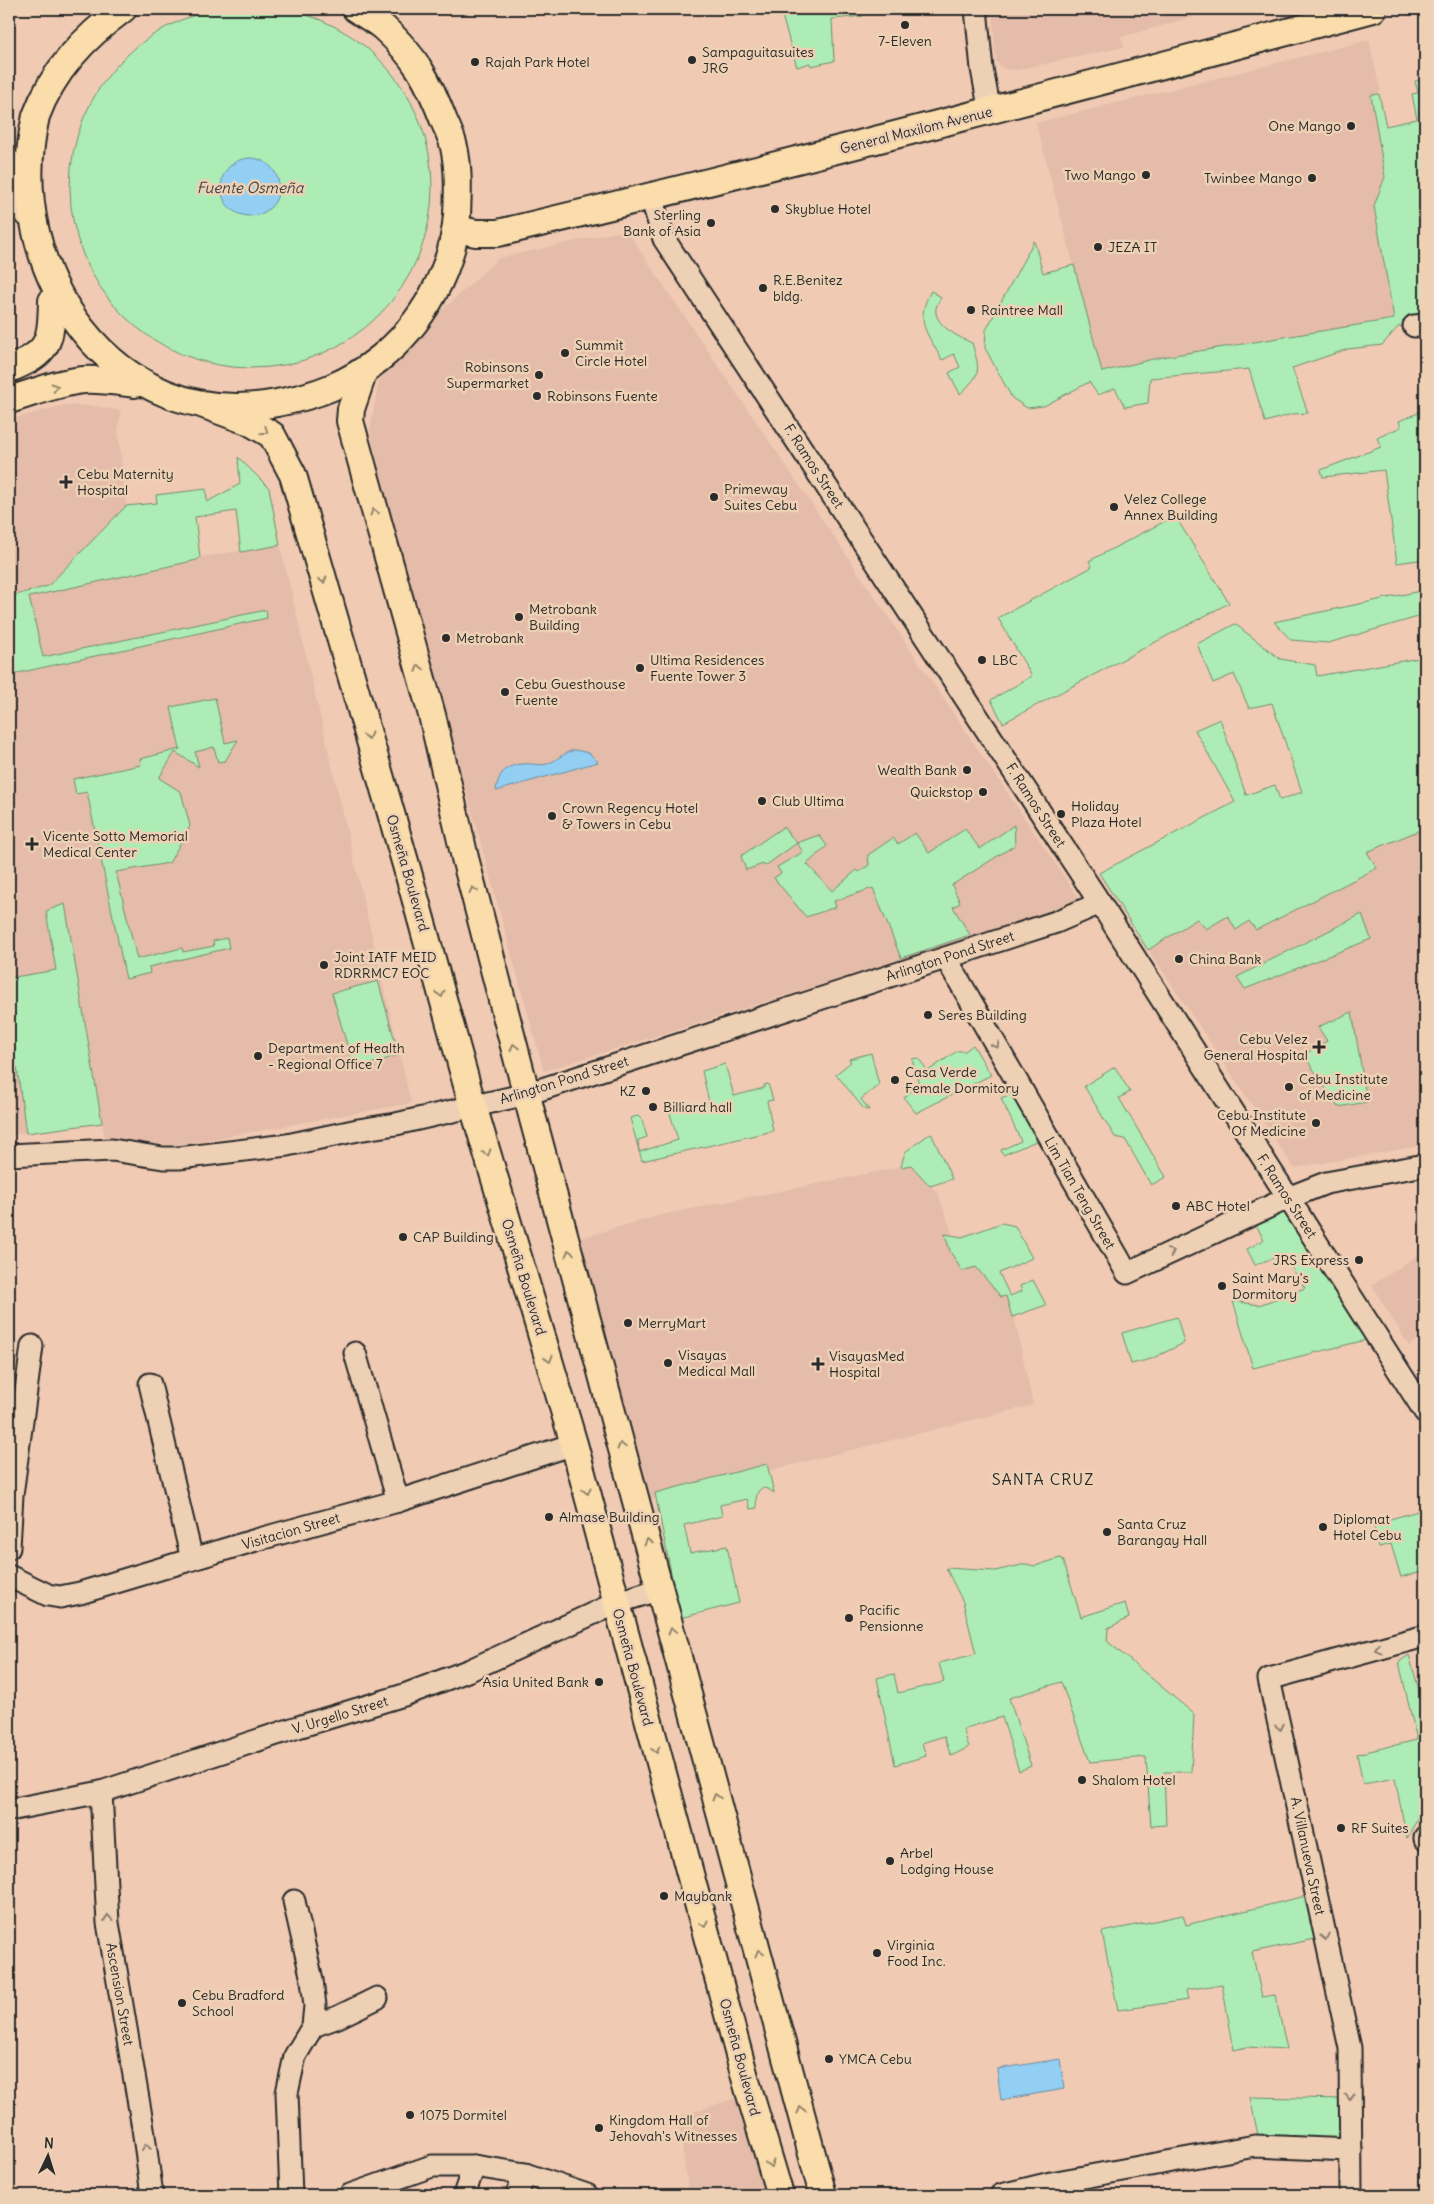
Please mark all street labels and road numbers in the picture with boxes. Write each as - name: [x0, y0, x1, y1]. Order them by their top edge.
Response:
- street label: General Maxilom Avenue: [838, 102, 994, 158]
- street label: F. Ramos Street: [780, 420, 848, 512]
- street label: F. Ramos Street: [1002, 759, 1070, 851]
- street label: Osmeña Boulevard: [383, 812, 433, 934]
- street label: Arlington Pond Street: [884, 927, 1017, 985]
- street label: Arlington Pond Street: [497, 1052, 631, 1108]
- street label: Lim Tian Teng Street: [1041, 1134, 1120, 1253]
- street label: F. Ramos Street: [1253, 1150, 1321, 1242]
- street label: Osmeña Boulevard: [498, 1217, 550, 1337]
- street label: Visitacion Street: [240, 1508, 342, 1554]
- street label: Osmeña Boulevard: [609, 1606, 657, 1728]
- street label: V. Urgello Street: [290, 1692, 390, 1738]
- street label: A. Villanueva Street: [1287, 1795, 1329, 1917]
- street label: Ascension Street: [102, 1941, 138, 2047]
- street label: Osmeña Boulevard: [716, 1996, 764, 2118]

